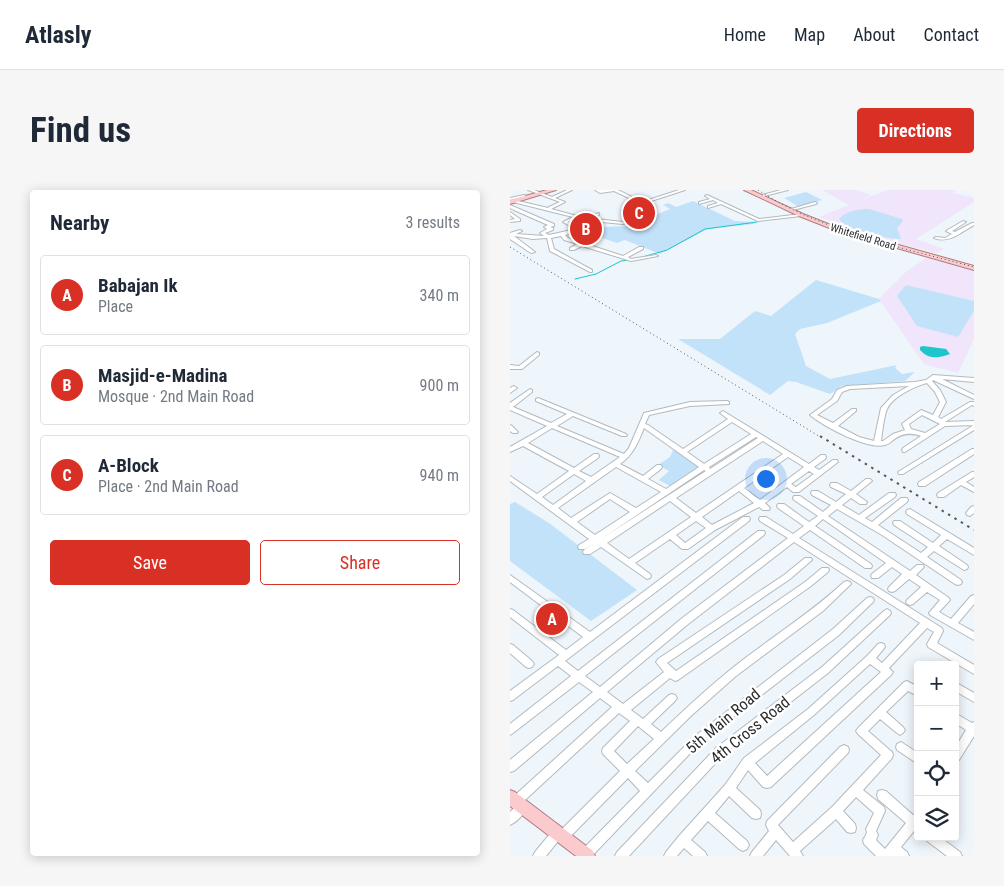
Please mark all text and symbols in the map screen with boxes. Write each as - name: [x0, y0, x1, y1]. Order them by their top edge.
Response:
- text: Atlasly: [25, 21, 91, 49]
- text: Home: [724, 24, 766, 45]
- text: Map: [794, 24, 825, 45]
- text: About: [853, 24, 895, 45]
- text: Contact: [923, 24, 979, 45]
- button: Directions: [857, 108, 974, 153]
- text: Find us: [30, 110, 131, 151]
- pin: C: [623, 194, 655, 232]
- pin: B: [570, 210, 602, 248]
- text: Nearby: [50, 211, 109, 235]
- text: 3 results: [405, 213, 460, 232]
- street label: Whitefield Road: [829, 221, 897, 253]
- text: Babajan Ik: [98, 274, 178, 297]
- text: A: [62, 286, 72, 305]
- text: 340 m: [420, 286, 459, 305]
- text: Place: [98, 297, 133, 316]
- text: Masjid-e-Madina: [98, 364, 228, 387]
- text: B: [63, 376, 71, 395]
- text: 900 m: [420, 376, 459, 395]
- text: Mosque · 2nd Main Road: [98, 387, 254, 406]
- text: A-Block: [98, 454, 159, 477]
- text: C: [62, 466, 72, 485]
- text: 940 m: [420, 466, 459, 485]
- your location: [753, 466, 779, 492]
- text: Place · 2nd Main Road: [98, 477, 239, 496]
- button: Save: [50, 540, 250, 585]
- button: Share: [260, 540, 460, 585]
- pin: A: [536, 600, 568, 638]
- map controls: [914, 661, 959, 841]
- button: +: [914, 661, 959, 706]
- street label: 5th Main Road: [682, 684, 764, 758]
- street label: 4th Cross Road: [707, 692, 793, 768]
- button: −: [914, 706, 959, 751]
- button: locate: [914, 751, 959, 796]
- button: layers: [914, 796, 959, 841]

